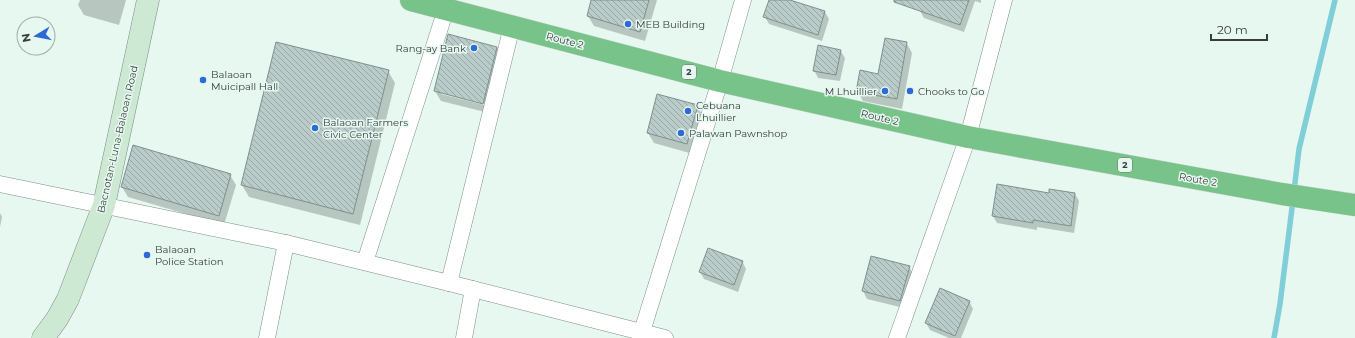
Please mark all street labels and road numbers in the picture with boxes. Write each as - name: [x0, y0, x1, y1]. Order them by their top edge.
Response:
- street label: Route 2: [545, 29, 585, 52]
- street label: Bacnotan-Luna-Balaoan Road: [94, 64, 141, 214]
- road number: 2: [682, 65, 696, 79]
- street label: Route 2: [860, 107, 900, 128]
- road number: 2: [1118, 158, 1132, 172]
- street label: Route 2: [1178, 170, 1218, 189]

